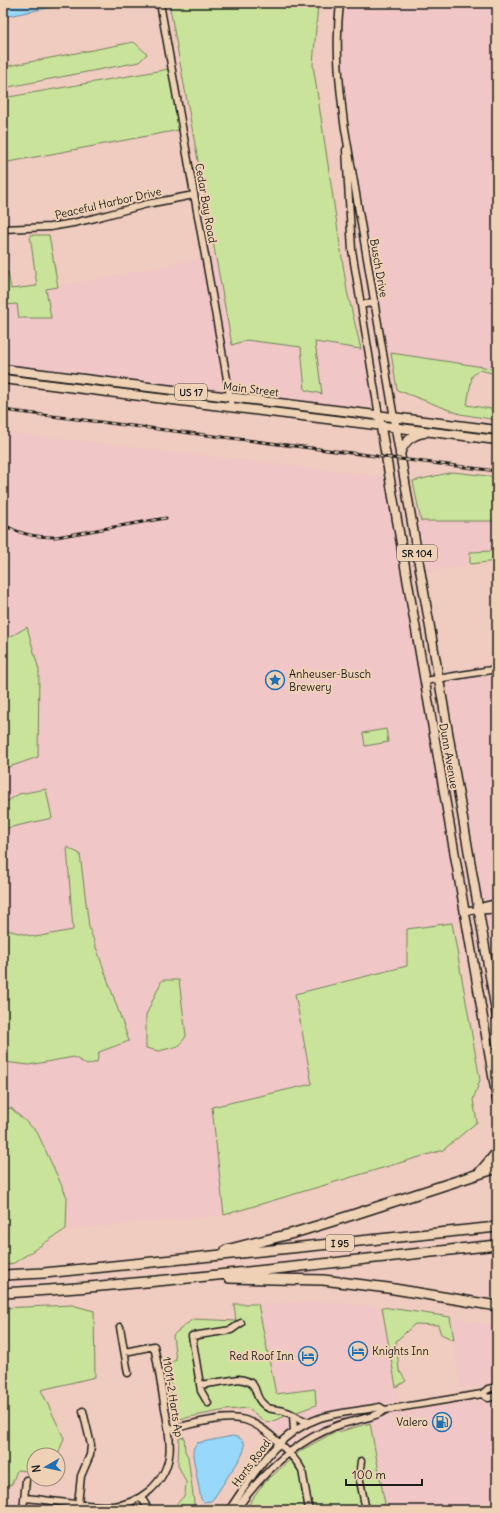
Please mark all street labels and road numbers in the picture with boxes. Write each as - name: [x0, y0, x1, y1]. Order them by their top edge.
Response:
- street label: Cedar Bay Road: [192, 162, 220, 245]
- street label: Peaceful Harbor Drive: [53, 184, 163, 222]
- street label: Busch Drive: [367, 238, 391, 298]
- street label: Main Street: [222, 379, 280, 399]
- road number: US 17: [175, 384, 207, 400]
- road number: SR 104: [397, 545, 437, 561]
- street label: Dunn Avenue: [436, 722, 462, 790]
- road number: I 95: [326, 1235, 354, 1251]
- street label: 11011-2 Harts Ap: [160, 1356, 186, 1438]
- street label: Harts Road: [229, 1436, 274, 1489]

